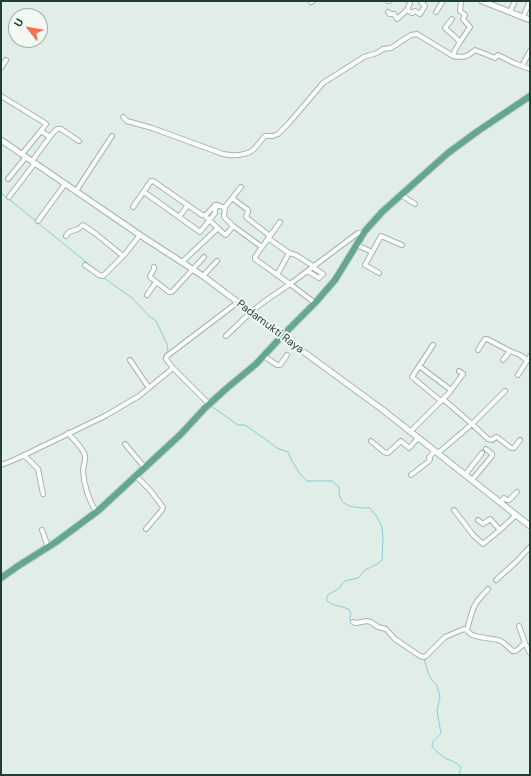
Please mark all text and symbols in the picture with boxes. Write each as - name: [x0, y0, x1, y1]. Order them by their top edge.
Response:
- north arrow: [8, 8, 48, 48]
- text: U: [11, 16, 27, 29]
- street label: Padamukti Raya: [234, 298, 306, 356]

